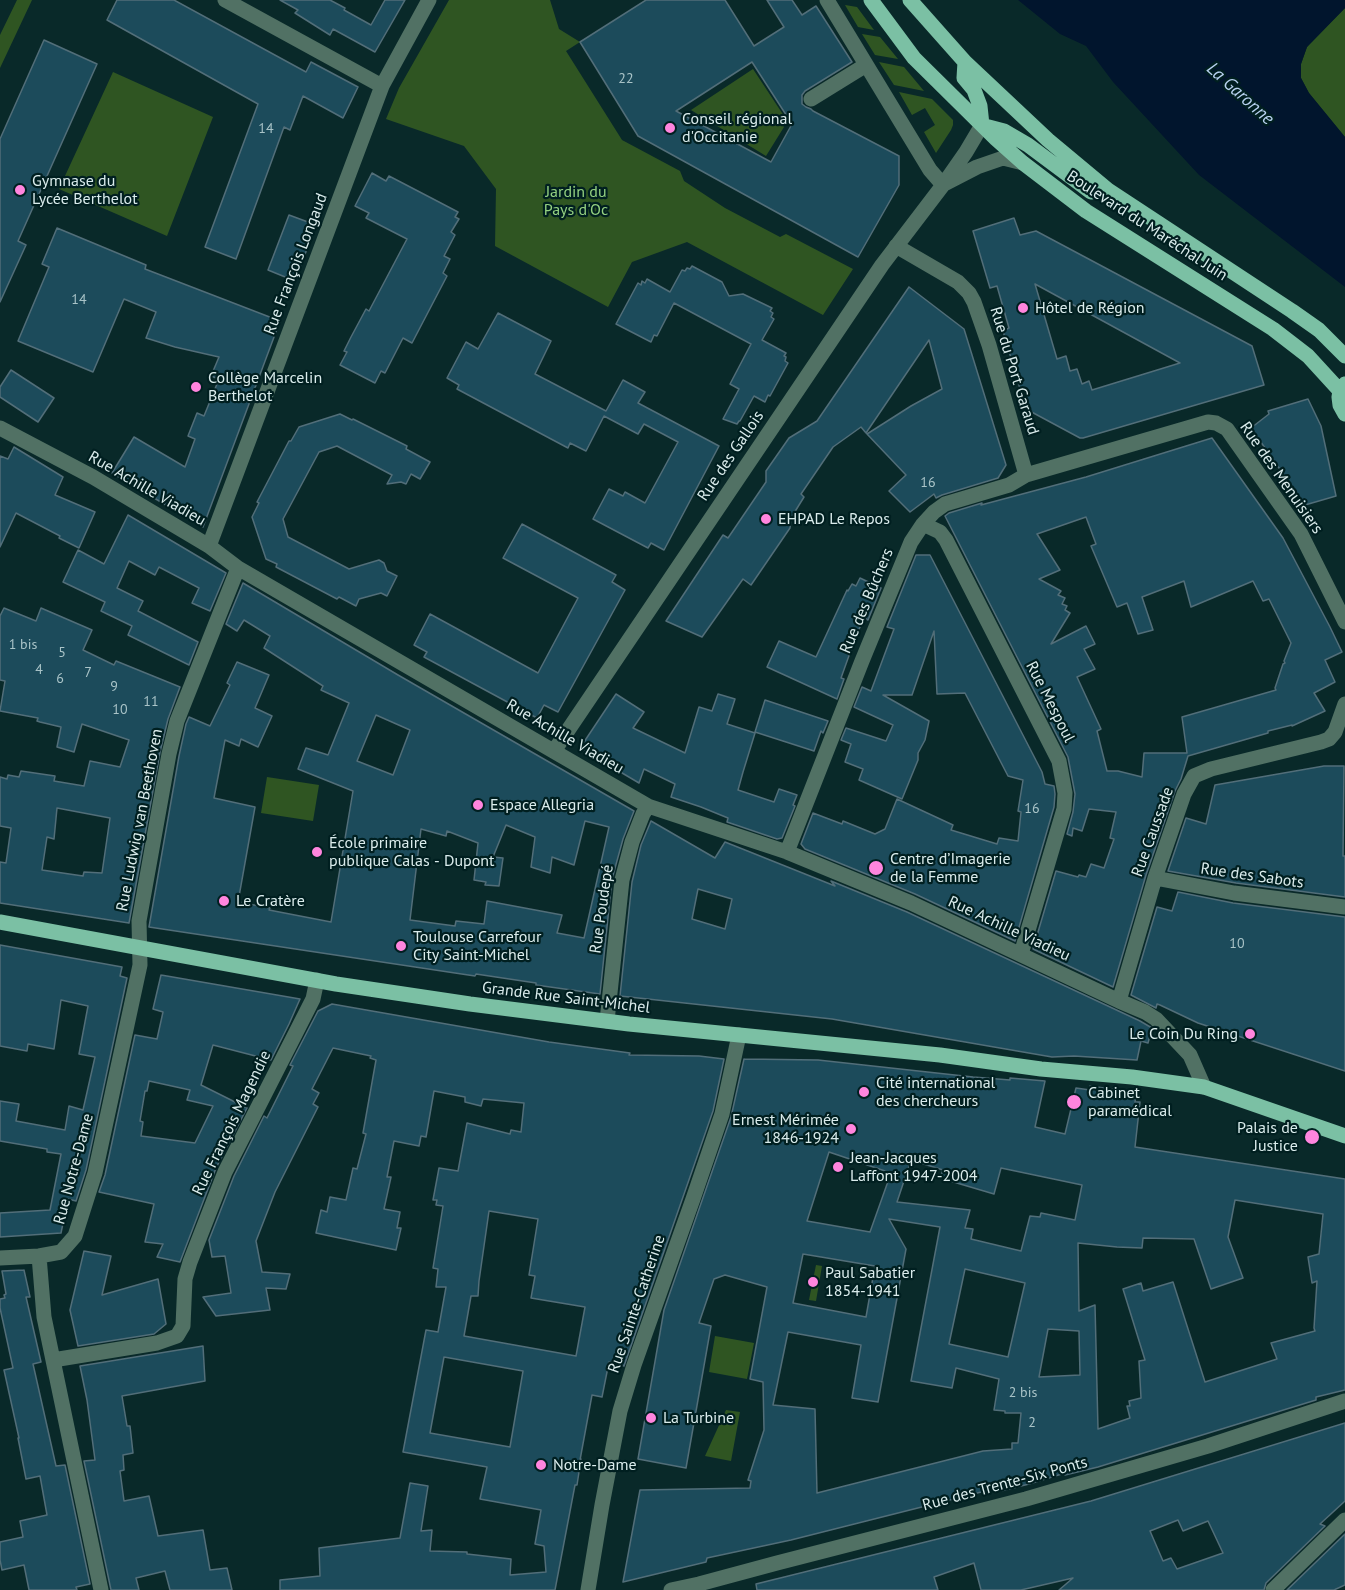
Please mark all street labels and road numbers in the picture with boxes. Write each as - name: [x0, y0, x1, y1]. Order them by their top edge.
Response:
- street label: Boulevard du Maréchal Juin: [1063, 167, 1231, 285]
- street label: Rue François Longaud: [260, 191, 332, 337]
- street label: Rue du Port Garaud: [985, 305, 1043, 437]
- street label: Rue des Gallois: [694, 407, 768, 505]
- street label: Rue des Menuisiers: [1235, 418, 1327, 538]
- street label: Rue Achille Viadieu: [85, 448, 209, 530]
- street label: Rue des Bûchers: [836, 546, 898, 656]
- street label: Rue Mespoul: [1021, 658, 1079, 746]
- street label: Rue Achille Viadieu: [503, 696, 627, 778]
- street label: Rue Ludwig van Beethoven: [113, 727, 167, 913]
- street label: Rue Caussade: [1128, 785, 1178, 879]
- street label: Rue des Sabots: [1199, 859, 1305, 893]
- street label: Rue Poudepé: [586, 863, 618, 955]
- street label: Rue Achille Viadieu: [945, 892, 1073, 966]
- street label: Grande Rue Saint-Michel: [481, 978, 651, 1018]
- street label: Rue François Magendie: [189, 1048, 275, 1198]
- street label: Rue Notre-Dame: [50, 1111, 98, 1227]
- street label: Rue Sainte-Catherine: [604, 1232, 670, 1376]
- street label: Rue des Trente-Six Ponts: [920, 1453, 1090, 1515]

